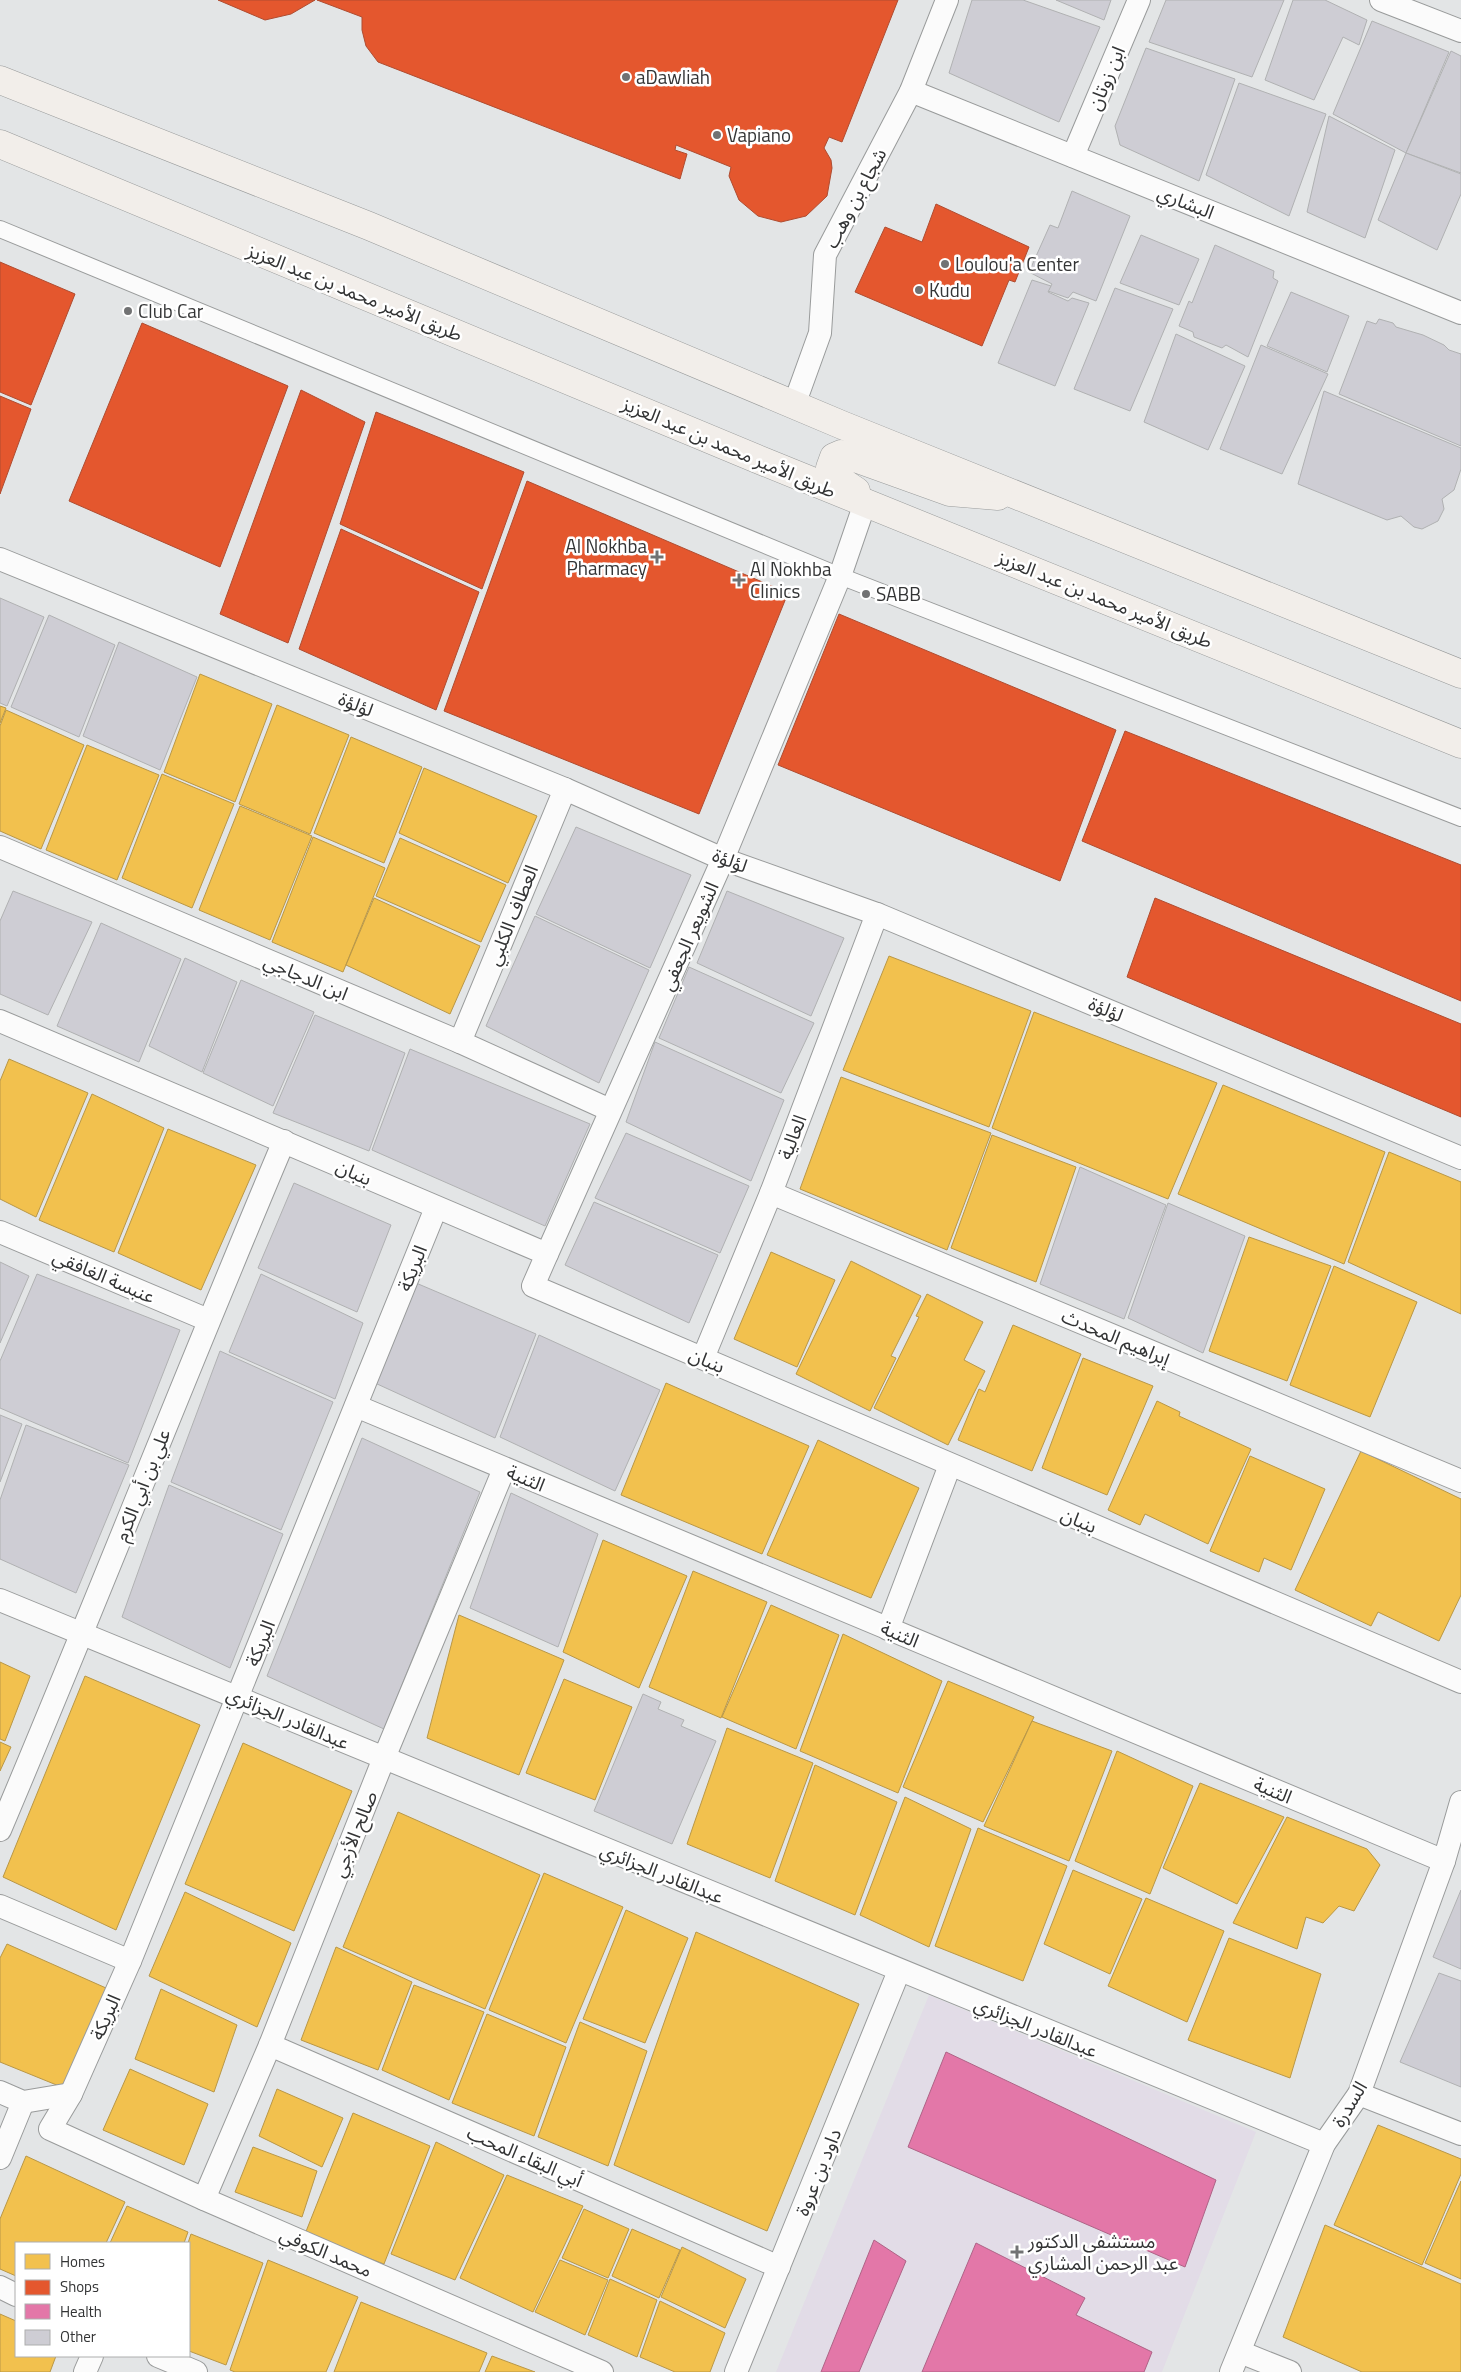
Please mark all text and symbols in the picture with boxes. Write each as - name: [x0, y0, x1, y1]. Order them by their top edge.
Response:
- street label: ابن زوتان: [1079, 41, 1132, 114]
- place label: aDawliah: [636, 62, 710, 91]
- marker: aDawliah: [620, 71, 632, 83]
- place label: Vapiano: [727, 120, 791, 149]
- marker: Vapiano: [711, 129, 723, 141]
- street label: شجاع بن وهب: [816, 143, 893, 253]
- street label: البشاري: [1153, 177, 1219, 227]
- street label: طريق الأمير محمد بن عبد العزيز: [242, 235, 467, 348]
- place label: Loulou'a Center: [955, 249, 1079, 278]
- marker: Loulou'a Center: [939, 258, 951, 270]
- place label: Kudu: [929, 275, 970, 304]
- marker: Kudu: [913, 284, 925, 296]
- place label: Club Car: [138, 296, 204, 325]
- marker: Club Car: [122, 305, 134, 317]
- street label: طريق الأمير محمد بن عبد العزيز: [617, 388, 841, 505]
- place label: Al Nokhba Pharmacy: [566, 531, 647, 582]
- street label: طريق الأمير محمد بن عبد العزيز: [992, 542, 1217, 655]
- marker: Al Nokhba Pharmacy: [651, 551, 663, 563]
- place label: Al Nokhba Clinics: [750, 554, 832, 605]
- marker: Al Nokhba Clinics: [732, 573, 746, 587]
- place label: SABB: [876, 579, 921, 608]
- marker: SABB: [860, 588, 872, 600]
- street label: لؤلؤة: [334, 683, 378, 724]
- street label: لؤلؤة: [708, 840, 752, 879]
- street label: العطاف الكلبي: [478, 860, 546, 970]
- street label: الشويعر الجعفي: [652, 877, 727, 996]
- street label: ابن الدجاجي: [259, 946, 353, 1009]
- street label: لؤلؤة: [1084, 988, 1128, 1029]
- street label: العالية: [770, 1110, 813, 1164]
- street label: بنبان: [332, 1151, 377, 1192]
- street label: البريكة: [389, 1240, 434, 1295]
- street label: عنبسة الغافقي: [48, 1241, 160, 1311]
- street label: إبراهيم المحدث: [1057, 1301, 1176, 1374]
- street label: بنبان: [685, 1339, 730, 1380]
- street label: علي بن أبي الكرم: [106, 1424, 179, 1546]
- street label: الثنية: [502, 1456, 550, 1499]
- street label: بنبان: [1057, 1499, 1102, 1540]
- street label: الثنية: [876, 1612, 924, 1655]
- street label: البريكة: [237, 1615, 282, 1670]
- street label: عبدالقادر الجزائري: [222, 1679, 354, 1758]
- street label: الثنية: [1249, 1768, 1297, 1811]
- street label: صالح الأزجي: [323, 1786, 385, 1882]
- street label: عبدالقادر الجزائري: [595, 1835, 728, 1912]
- street label: البريكة: [82, 1989, 127, 2044]
- street label: عبدالقادر الجزائري: [969, 1989, 1102, 2066]
- street label: السدرة: [1323, 2075, 1374, 2132]
- street label: أبي البقاء المحب: [462, 2117, 588, 2195]
- street label: داود بن عروة: [787, 2124, 848, 2220]
- street label: محمد الكوفي: [275, 2219, 377, 2285]
- place label: مستشفى الدكتور عبد الرحمن المشاري: [1027, 2226, 1178, 2278]
- legend: [15, 2242, 190, 2357]
- marker: مستشفى الدكتور عبد الرحمن المشاري: [1010, 2245, 1024, 2259]
- text: Homes: [60, 2250, 105, 2273]
- text: Shops: [60, 2275, 99, 2298]
- text: Health: [60, 2300, 102, 2323]
- text: Other: [60, 2325, 96, 2348]

